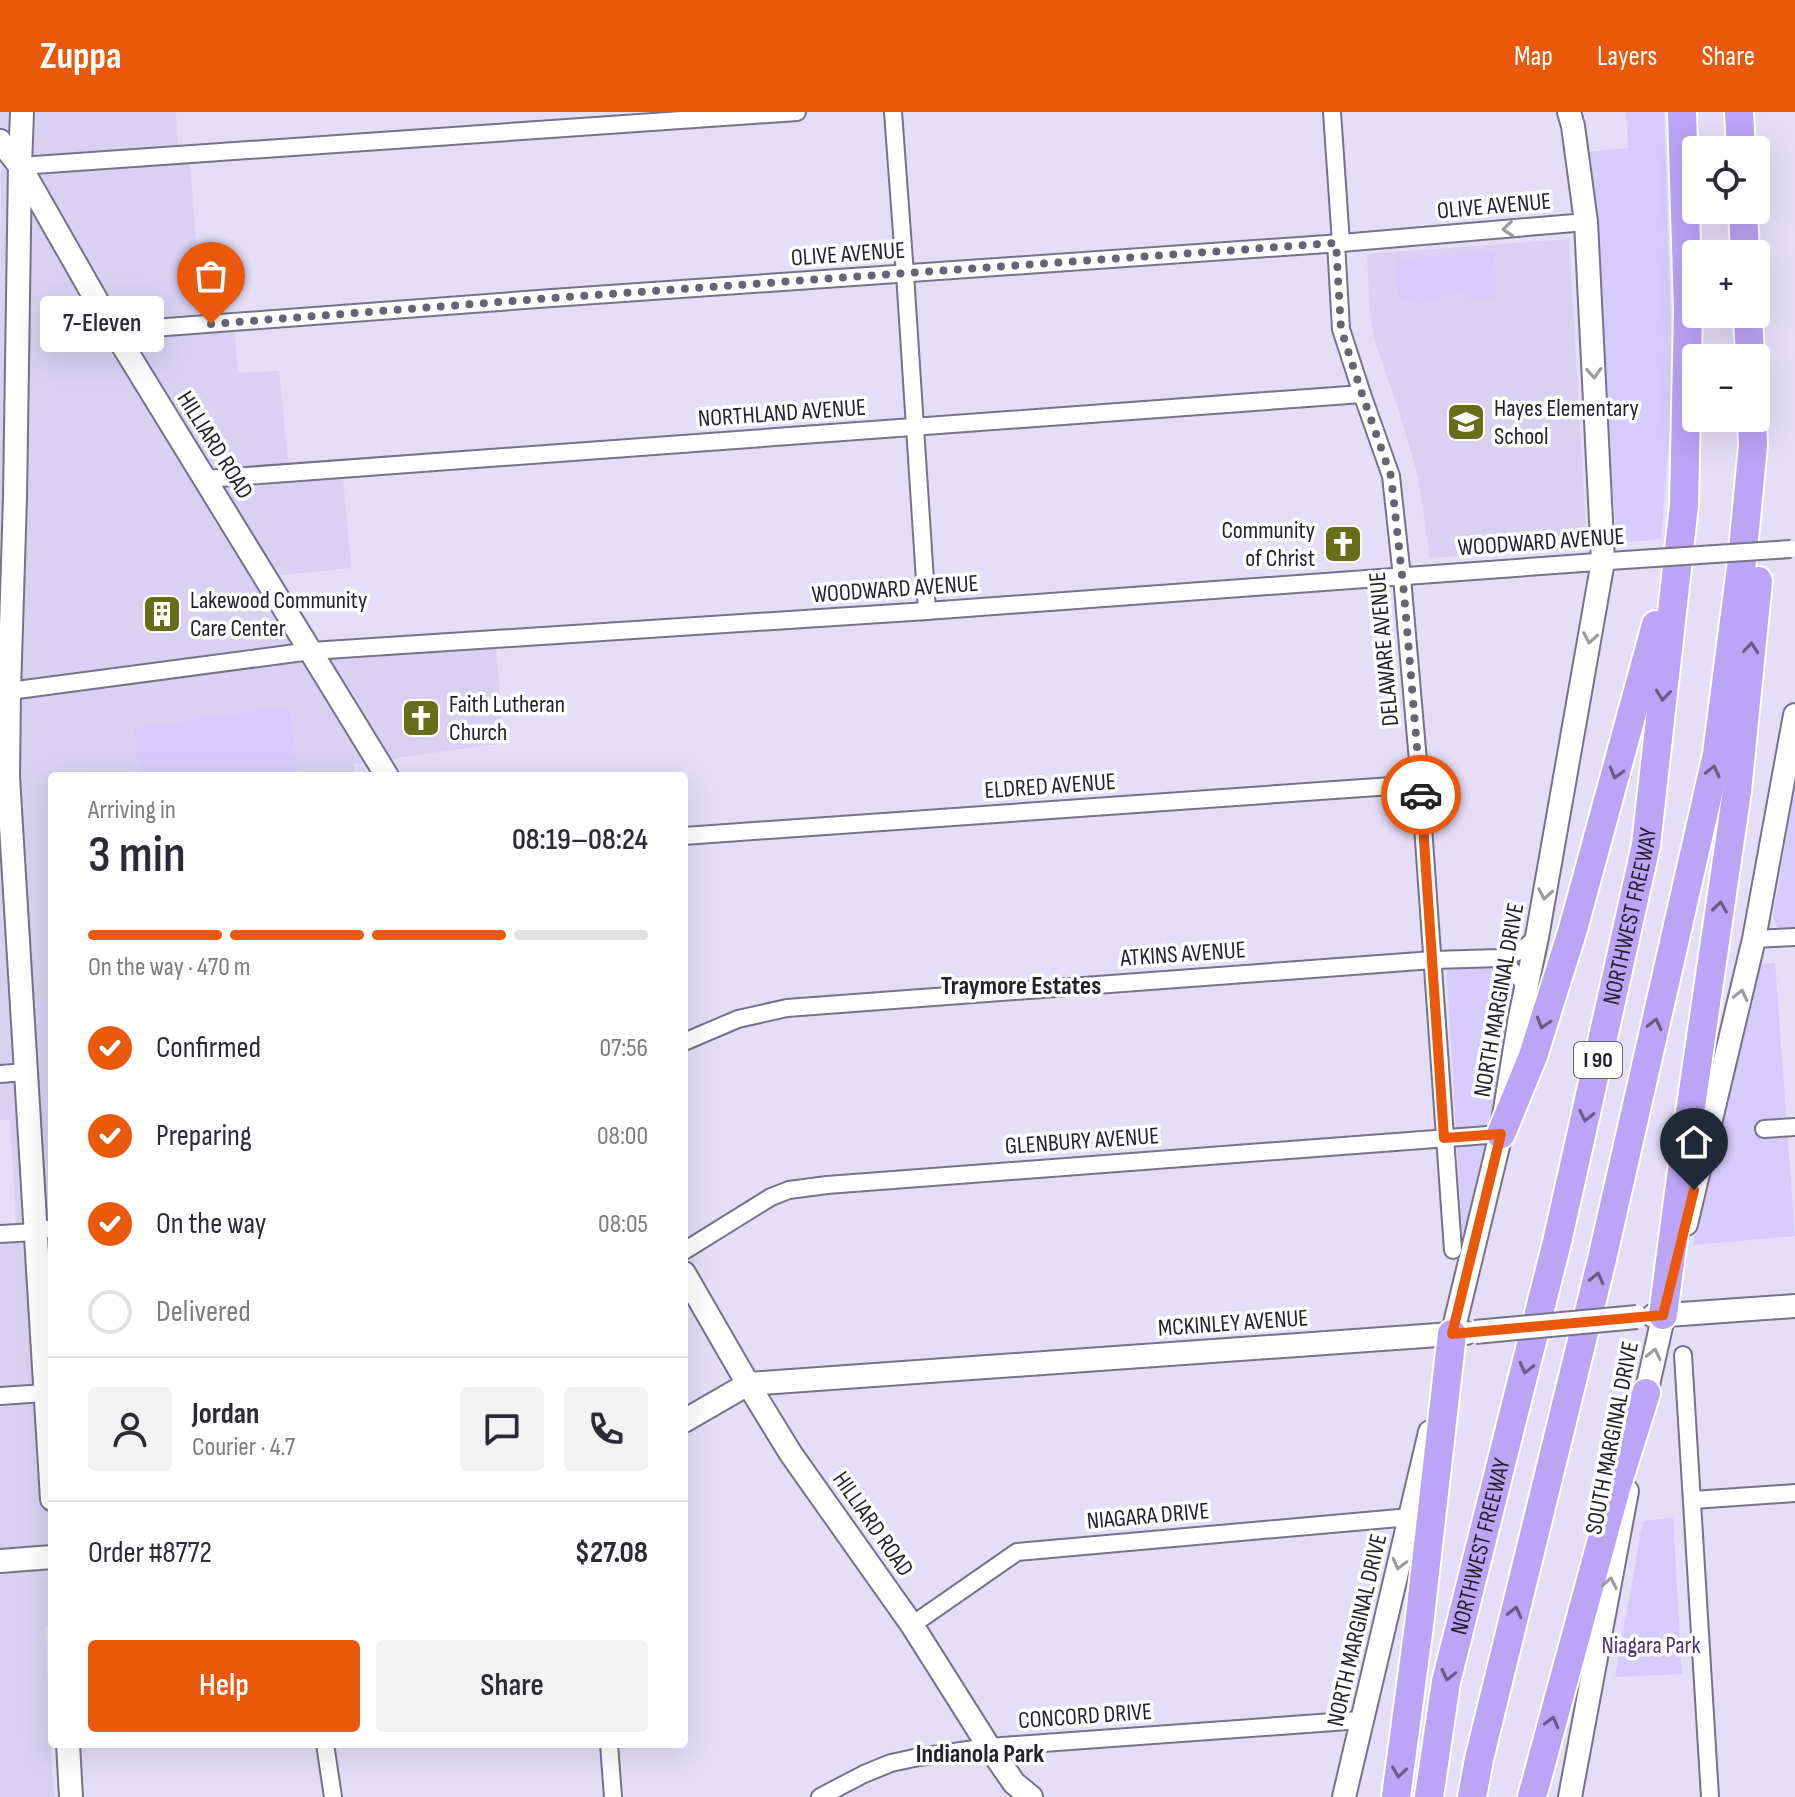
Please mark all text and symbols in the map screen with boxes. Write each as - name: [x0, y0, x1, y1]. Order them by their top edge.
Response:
- text: Zuppa: [40, 34, 121, 79]
- text: Map: [1514, 40, 1553, 73]
- text: Layers: [1597, 40, 1657, 73]
- text: Share: [1701, 40, 1755, 73]
- map controls: [1682, 136, 1770, 432]
- button: locate: [1682, 136, 1770, 224]
- street label: OLIVE AVENUE: [1436, 187, 1552, 225]
- one-way arrow: [1501, 220, 1514, 237]
- street label: OLIVE AVENUE: [790, 236, 906, 272]
- button: +: [1682, 240, 1770, 328]
- pin: [177, 242, 245, 324]
- icon: bag: [189, 254, 233, 298]
- callout: 7-Eleven: [39, 296, 163, 352]
- text: 7-Eleven: [63, 308, 141, 339]
- button: −: [1682, 344, 1770, 432]
- one-way arrow: [1585, 367, 1602, 380]
- street label: HILLIARD ROAD: [171, 386, 259, 504]
- street label: NORTHLAND AVENUE: [697, 393, 867, 433]
- place label: Hayes Elementary School: [1494, 394, 1639, 451]
- school or university icon: Hayes Elementary School: [1445, 401, 1487, 443]
- place label: Community of Christ: [1221, 516, 1315, 573]
- street label: WOODWARD AVENUE: [1457, 522, 1625, 562]
- church icon: Community of Christ: [1322, 523, 1364, 565]
- street label: WOODWARD AVENUE: [811, 569, 979, 609]
- street label: DELAWARE AVENUE: [1363, 571, 1405, 727]
- place label: Lakewood Community Care Center: [190, 586, 367, 643]
- building icon: Lakewood Community Care Center: [141, 593, 183, 635]
- one-way arrow: [1582, 631, 1599, 645]
- one-way arrow: [1743, 642, 1760, 655]
- one-way arrow: [1655, 689, 1672, 702]
- place label: Faith Lutheran Church: [449, 690, 565, 747]
- church icon: Faith Lutheran Church: [400, 697, 442, 739]
- courier: [1381, 755, 1461, 835]
- one-way arrow: [1609, 765, 1625, 779]
- one-way arrow: [1704, 765, 1721, 778]
- street label: ELDRED AVENUE: [983, 767, 1117, 805]
- icon: car: [1399, 773, 1443, 817]
- text: Arriving in: [88, 795, 176, 826]
- text: 08:19–08:24: [512, 822, 648, 858]
- text: 3 min: [88, 824, 186, 887]
- street label: NORTHWEST FREEWAY: [1596, 826, 1662, 1007]
- one-way arrow: [1537, 887, 1554, 901]
- one-way arrow: [1711, 900, 1728, 913]
- street label: NORTH MARGINAL DRIVE: [1468, 901, 1530, 1099]
- street label: ATKINS AVENUE: [1119, 935, 1246, 973]
- text: On the way · 470 m: [88, 952, 251, 983]
- district label: Traymore Estates: [941, 971, 1101, 1002]
- one-way arrow: [1732, 988, 1749, 1002]
- one-way arrow: [1537, 1015, 1553, 1029]
- one-way arrow: [1646, 1018, 1663, 1032]
- icon: check: [88, 1026, 132, 1070]
- text: Confirmed: [156, 1030, 261, 1066]
- text: 07:56: [600, 1033, 648, 1064]
- road number: I 90: [1574, 1042, 1622, 1078]
- one-way arrow: [1578, 1108, 1595, 1122]
- pin: [1660, 1108, 1728, 1190]
- icon: check: [88, 1114, 132, 1158]
- text: Preparing: [156, 1118, 252, 1154]
- icon: home: [1672, 1120, 1716, 1164]
- text: 08:00: [597, 1121, 648, 1152]
- street label: GLENBURY AVENUE: [1004, 1121, 1160, 1161]
- icon: check: [88, 1202, 132, 1246]
- text: On the way: [156, 1206, 266, 1242]
- text: 08:05: [598, 1209, 648, 1240]
- one-way arrow: [1588, 1271, 1605, 1285]
- text: Delivered: [156, 1294, 251, 1330]
- street label: MCKINLEY AVENUE: [1157, 1303, 1309, 1343]
- street label: SOUTH MARGINAL DRIVE: [1579, 1339, 1645, 1537]
- one-way arrow: [1645, 1348, 1662, 1361]
- one-way arrow: [1518, 1361, 1535, 1375]
- button: person: [88, 1387, 172, 1471]
- button: chat: [460, 1387, 544, 1471]
- button: phone: [564, 1387, 648, 1471]
- text: Jordan: [192, 1396, 259, 1432]
- text: Courier · 4.7: [192, 1432, 295, 1463]
- street label: NORTHWEST FREEWAY: [1444, 1455, 1516, 1638]
- street label: HILLIARD ROAD: [826, 1466, 920, 1582]
- street label: NIAGARA DRIVE: [1086, 1496, 1210, 1536]
- street label: NORTH MARGINAL DRIVE: [1321, 1531, 1393, 1729]
- text: Order #8772: [88, 1535, 212, 1571]
- text: $27.08: [575, 1535, 648, 1571]
- one-way arrow: [1391, 1557, 1408, 1571]
- one-way arrow: [1601, 1576, 1618, 1589]
- one-way arrow: [1506, 1606, 1523, 1619]
- park label: Niagara Park: [1601, 1631, 1701, 1660]
- button: Help: [88, 1640, 360, 1732]
- button: Share: [376, 1640, 648, 1732]
- one-way arrow: [1441, 1667, 1458, 1681]
- street label: CONCORD DRIVE: [1017, 1697, 1153, 1735]
- one-way arrow: [1543, 1715, 1560, 1729]
- district label: Indianola Park: [916, 1739, 1044, 1770]
- one-way arrow: [1391, 1766, 1408, 1779]

